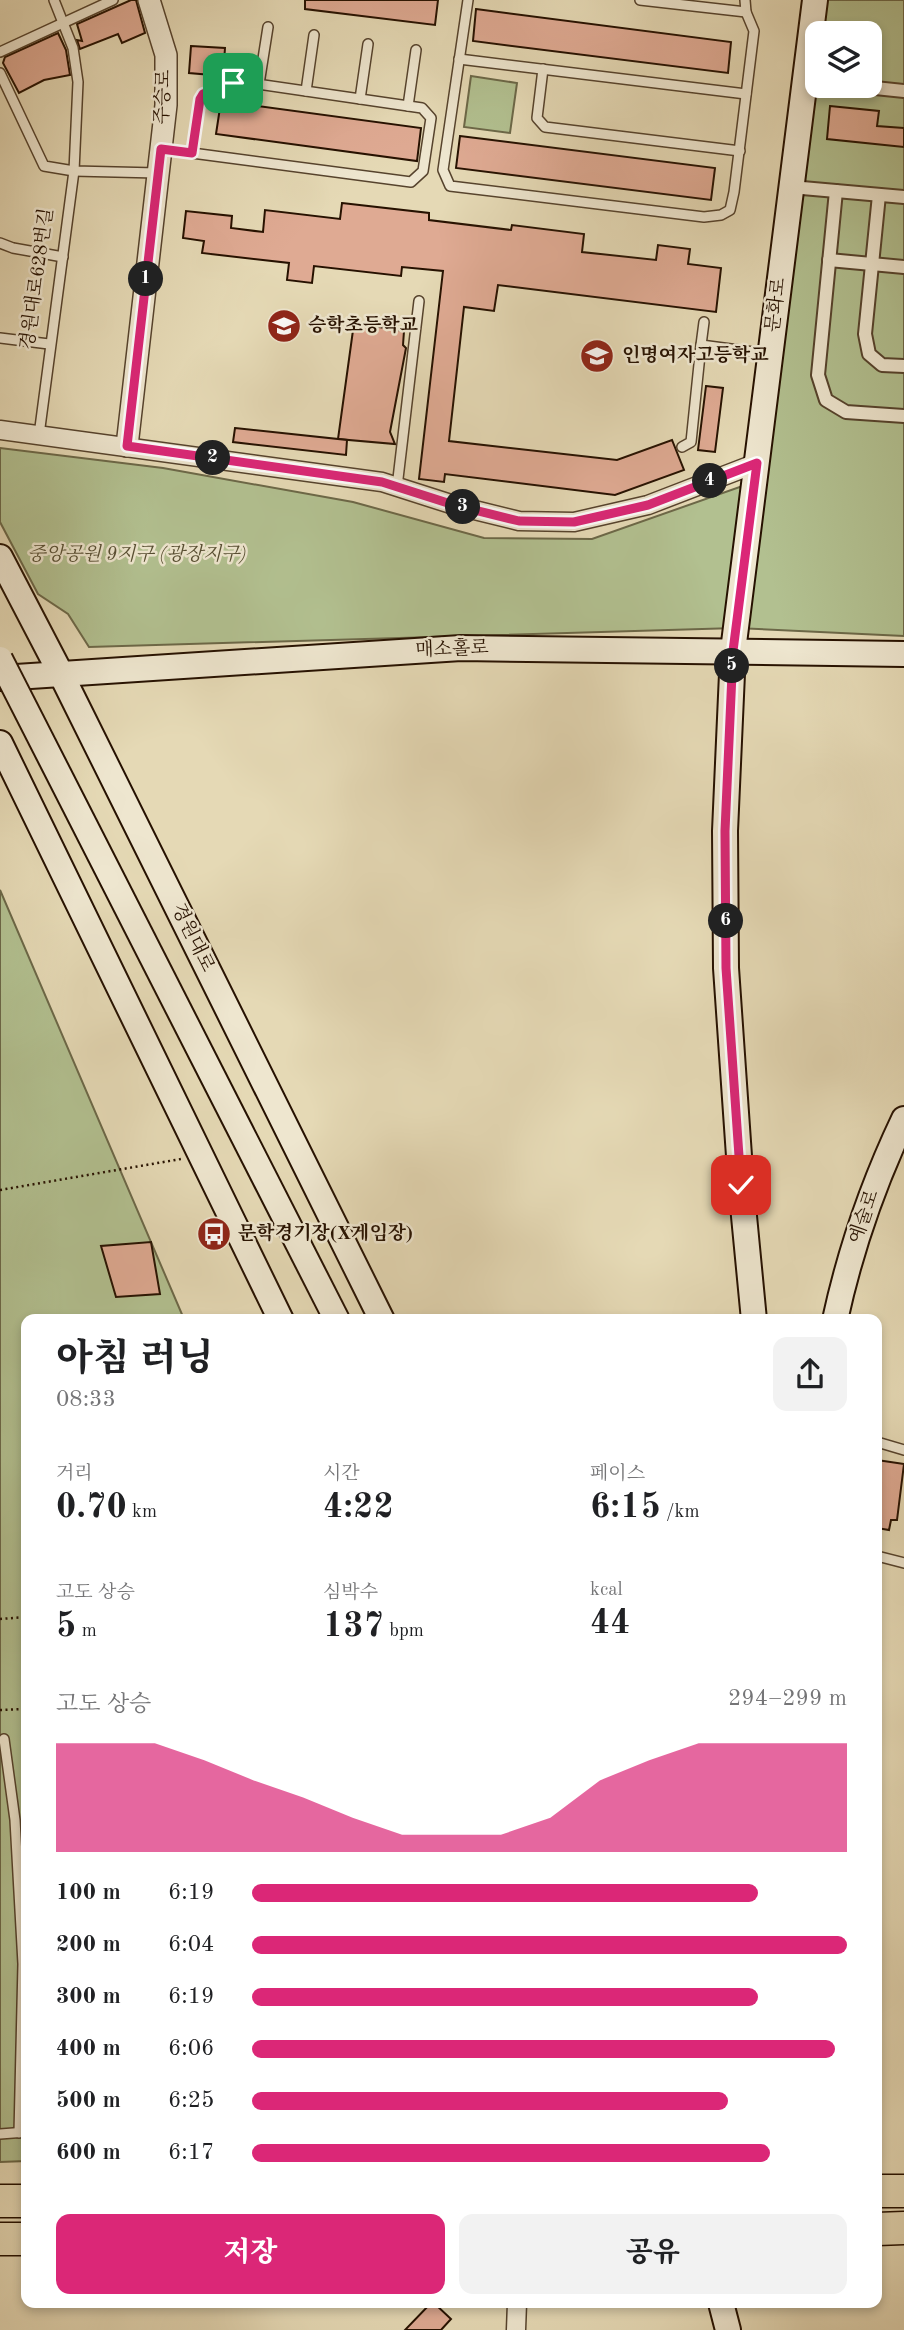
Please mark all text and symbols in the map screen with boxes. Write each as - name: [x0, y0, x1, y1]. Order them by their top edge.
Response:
- map controls: [805, 21, 882, 98]
- button: layers: [805, 21, 882, 98]
- pin: [203, 53, 263, 113]
- icon: arrive: [214, 64, 252, 102]
- street label: 주승로: [152, 69, 174, 125]
- street label: 경원대로628번길: [17, 207, 57, 351]
- pin: 1: [128, 262, 164, 296]
- text: 1: [140, 269, 151, 288]
- street label: 문화로: [762, 276, 790, 333]
- school or university icon: 승학초등학교: [265, 307, 303, 345]
- place label: 승학초등학교: [308, 314, 418, 336]
- school or university icon: 인명여자고등학교: [578, 337, 616, 375]
- place label: 인명여자고등학교: [622, 344, 769, 366]
- pin: 2: [196, 440, 230, 476]
- text: 2: [207, 448, 218, 467]
- pin: 4: [692, 463, 728, 498]
- text: 4: [704, 471, 715, 490]
- pin: 3: [446, 490, 480, 524]
- text: 3: [457, 497, 468, 516]
- park label: 중앙공원 9지구 (광장지구): [27, 543, 247, 565]
- street label: 매소홀로: [415, 636, 489, 661]
- pin: 5: [714, 648, 750, 684]
- text: 5: [726, 656, 737, 675]
- street label: 경원대로: [167, 900, 218, 975]
- pin: 6: [708, 904, 744, 939]
- text: 6: [720, 911, 731, 930]
- pin: [711, 1155, 771, 1215]
- icon: check: [722, 1166, 760, 1204]
- street label: 예술로: [845, 1187, 883, 1246]
- bus stop icon: 문학경기장(X게임장): [195, 1215, 233, 1253]
- place label: 문학경기장(X게임장): [238, 1222, 413, 1244]
- button: share: [773, 1337, 847, 1411]
- text: 아침 러닝: [56, 1341, 213, 1379]
- text: 08:33: [56, 1388, 116, 1411]
- text: 거리: [56, 1465, 93, 1484]
- text: 시간: [323, 1465, 360, 1484]
- text: 페이스: [590, 1465, 645, 1484]
- text: 0.70: [56, 1490, 127, 1525]
- text: 4:22: [323, 1490, 394, 1525]
- text: 6:15: [590, 1490, 661, 1525]
- text: km: [127, 1503, 157, 1522]
- text: /km: [661, 1503, 700, 1522]
- text: kcal: [590, 1581, 623, 1600]
- text: 고도 상승: [56, 1584, 135, 1603]
- text: 심박수: [323, 1584, 378, 1603]
- text: 44: [590, 1606, 631, 1641]
- text: 5: [56, 1609, 76, 1644]
- text: 137: [323, 1609, 384, 1644]
- text: m: [76, 1622, 97, 1641]
- text: bpm: [384, 1622, 424, 1641]
- text: 294–299 m: [728, 1687, 847, 1710]
- text: 고도 상승: [56, 1693, 151, 1716]
- text: 100 m: [56, 1881, 121, 1904]
- text: 6:19: [168, 1881, 214, 1904]
- text: 200 m: [56, 1933, 121, 1956]
- text: 6:04: [168, 1933, 214, 1956]
- text: 300 m: [56, 1985, 121, 2008]
- text: 6:19: [168, 1985, 214, 2008]
- text: 400 m: [56, 2037, 121, 2060]
- text: 6:06: [168, 2037, 214, 2060]
- text: 500 m: [56, 2089, 121, 2112]
- text: 6:25: [168, 2089, 214, 2112]
- text: 600 m: [56, 2141, 121, 2164]
- text: 6:17: [168, 2141, 214, 2164]
- button: 저장: [56, 2214, 445, 2294]
- button: 공유: [459, 2214, 847, 2294]

